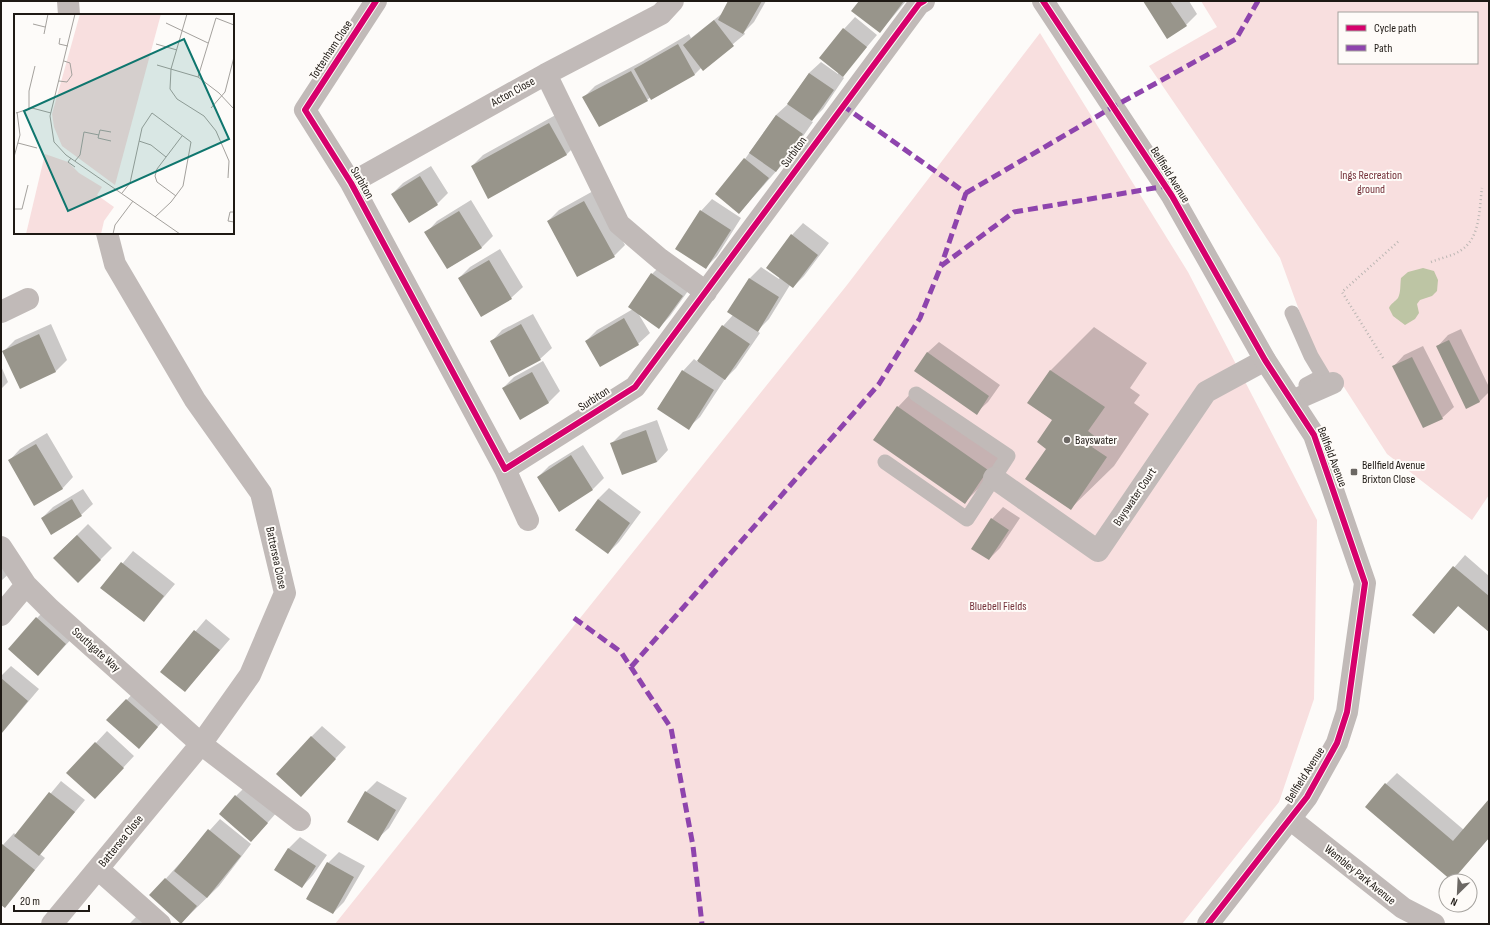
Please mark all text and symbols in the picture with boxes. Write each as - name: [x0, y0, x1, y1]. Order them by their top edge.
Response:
- legend: [1338, 12, 1478, 64]
- inset map: [14, 14, 234, 234]
- street label: Tottenham Close: [306, 17, 356, 83]
- text: Cycle path: [1374, 21, 1416, 36]
- text: Path: [1374, 41, 1392, 56]
- street label: Acton Close: [488, 74, 538, 111]
- street label: Surbiton: [778, 134, 810, 170]
- street label: Bellfield Avenue: [1147, 144, 1193, 206]
- street label: Surbiton: [347, 164, 377, 202]
- park label: Ings Recreation ground: [1340, 168, 1402, 197]
- street label: Surbiton: [575, 383, 613, 415]
- street label: Bellfield Avenue: [1314, 425, 1350, 489]
- place label: Bayswater: [1075, 433, 1117, 448]
- marker: Bayswater: [1062, 435, 1072, 445]
- place label: Bellfield Avenue Brixton Close: [1362, 458, 1425, 487]
- street label: Bayswater Court: [1110, 465, 1160, 529]
- marker: Bellfield Avenue Brixton Close: [1349, 467, 1359, 477]
- street label: Battersea Close: [262, 526, 290, 591]
- park label: Bluebell Fields: [970, 599, 1026, 614]
- street label: Southgate Way: [69, 624, 124, 676]
- street label: Bellfield Avenue: [1282, 744, 1328, 806]
- street label: Battersea Close: [95, 812, 147, 870]
- street label: Wembley Park Avenue: [1321, 842, 1399, 908]
- north arrow: [1438, 873, 1478, 913]
- scale bar: [14, 887, 89, 913]
- text: 20 m: [20, 894, 40, 909]
- text: N: [1449, 894, 1459, 909]

